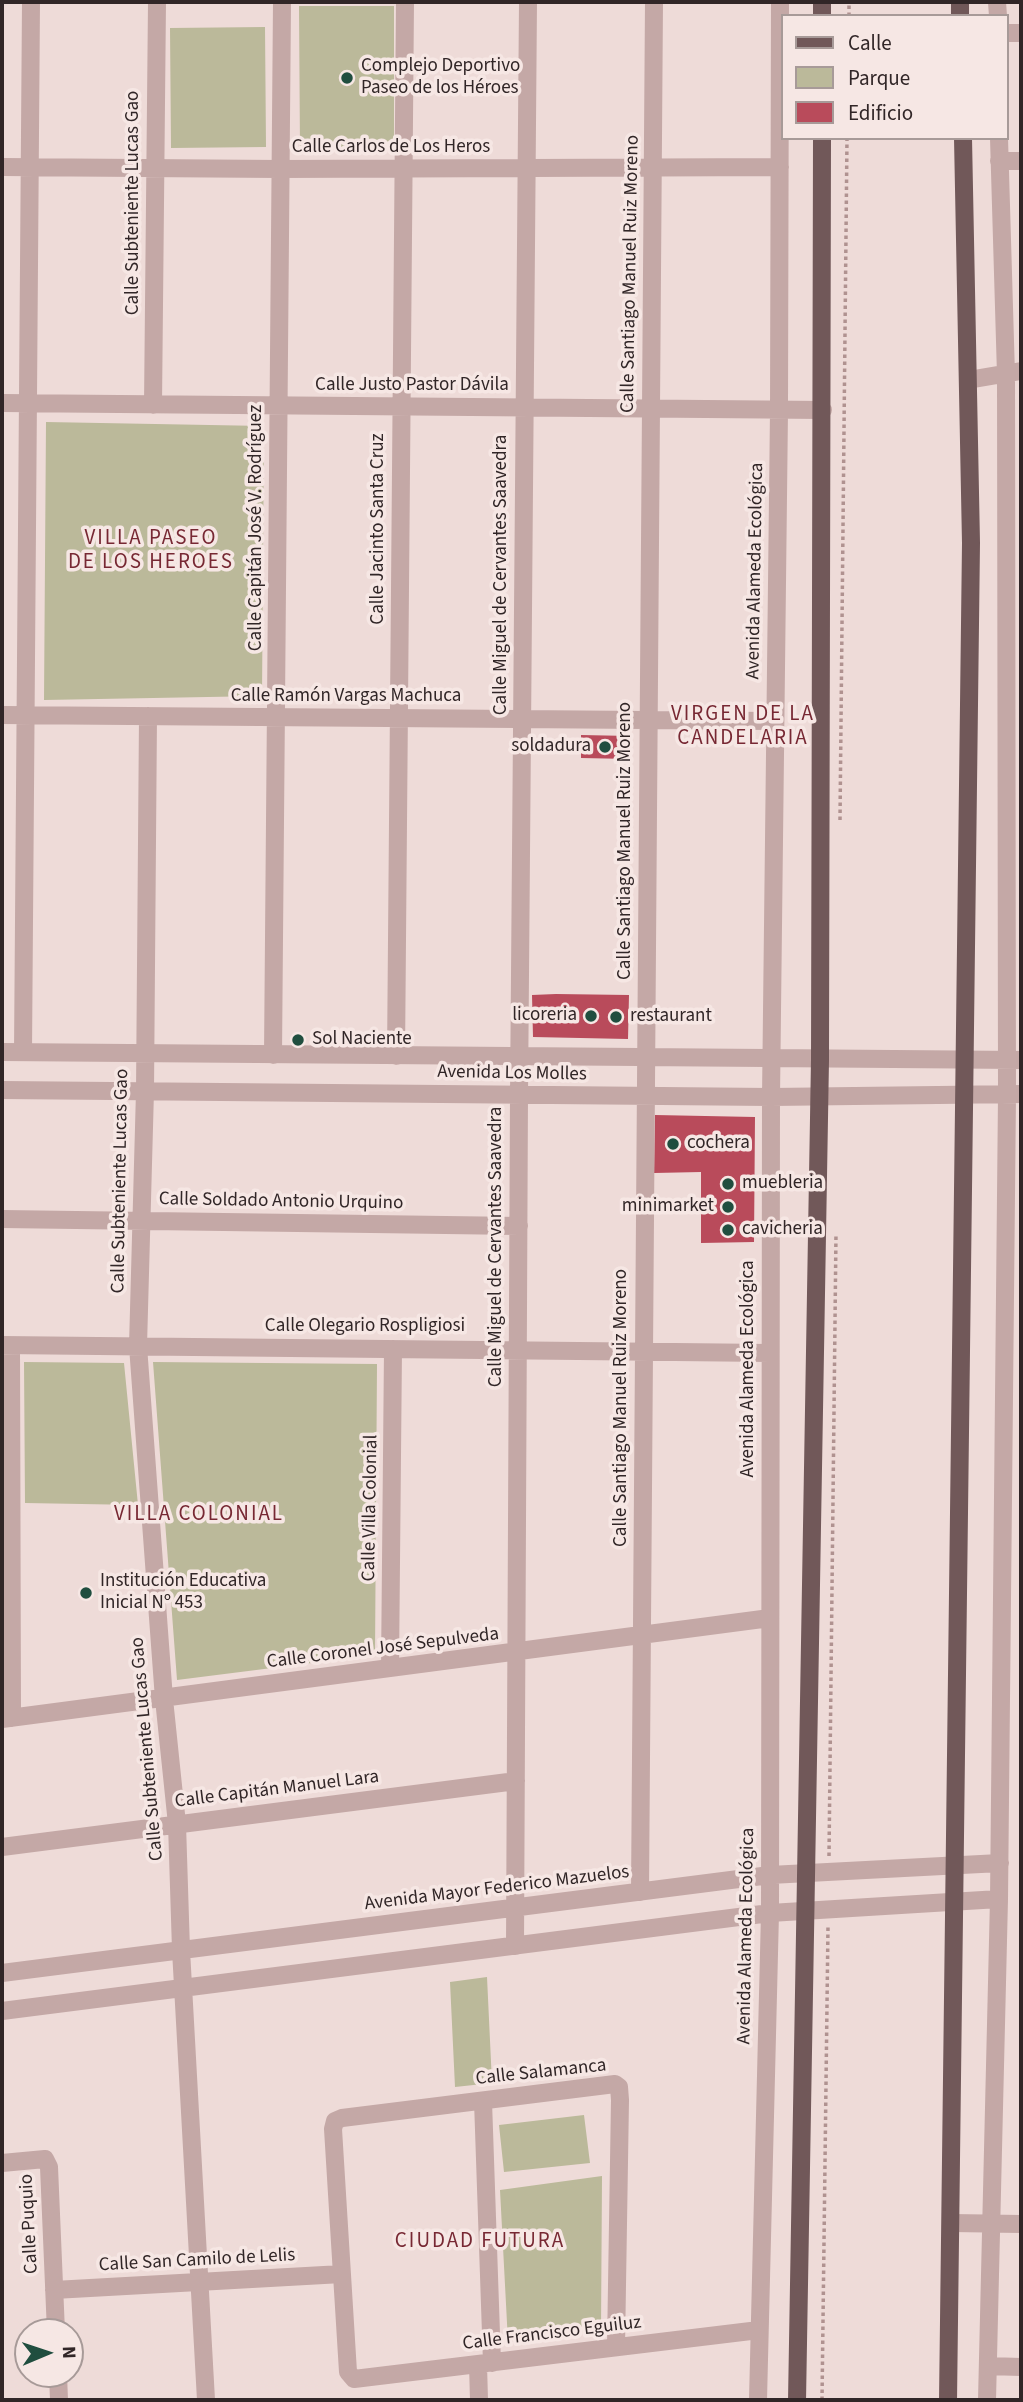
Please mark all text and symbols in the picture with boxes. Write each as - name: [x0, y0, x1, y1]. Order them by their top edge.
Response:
- legend: [782, 14, 1009, 140]
- text: Calle: [848, 28, 892, 58]
- place label: Complejo Deportivo Paseo de los Héroes: [361, 56, 520, 100]
- text: Parque: [848, 63, 910, 93]
- marker: Complejo Deportivo Paseo de los Héroes: [339, 70, 355, 86]
- street label: Calle Subteniente Lucas Gao: [123, 91, 145, 315]
- text: Edificio: [848, 98, 913, 128]
- street label: Calle Santiago Manuel Ruiz Moreno: [617, 135, 645, 413]
- street label: Calle Carlos de Los Heros: [292, 137, 490, 159]
- street label: Calle Justo Pastor Dávila: [315, 375, 509, 397]
- street label: Calle Capitán José V. Rodríguez: [246, 405, 268, 651]
- street label: Calle Jacinto Santa Cruz: [368, 433, 390, 625]
- street label: Calle Miguel de Cervantes Saavedra: [491, 435, 513, 715]
- street label: Avenida Alameda Ecológica: [743, 462, 769, 680]
- district label: VILLA PASEO DE LOS HEROES: [70, 526, 232, 576]
- street label: Calle Ramón Vargas Machuca: [231, 686, 461, 708]
- street label: Calle Santiago Manuel Ruiz Moreno: [615, 702, 637, 980]
- district label: VIRGEN DE LA CANDELARIA: [673, 702, 813, 752]
- place label: soldadura: [511, 736, 591, 758]
- marker: soldadura: [597, 739, 613, 755]
- place label: licoreria: [512, 1005, 577, 1027]
- place label: restaurant: [630, 1006, 712, 1028]
- marker: licoreria: [583, 1008, 599, 1024]
- marker: restaurant: [608, 1009, 624, 1025]
- place label: Sol Naciente: [312, 1029, 412, 1051]
- marker: Sol Naciente: [290, 1032, 306, 1048]
- street label: Avenida Los Molles: [437, 1061, 587, 1087]
- street label: Calle Subteniente Lucas Gao: [108, 1068, 134, 1294]
- street label: Calle Miguel de Cervantes Saavedra: [486, 1107, 508, 1387]
- place label: cochera: [687, 1133, 750, 1155]
- marker: cochera: [665, 1136, 681, 1152]
- place label: muebleria: [742, 1173, 823, 1195]
- marker: muebleria: [720, 1176, 736, 1192]
- street label: Calle Soldado Antonio Urquino: [159, 1188, 403, 1216]
- place label: minimarket: [622, 1196, 714, 1218]
- marker: minimarket: [720, 1199, 736, 1215]
- place label: cavicheria: [742, 1219, 823, 1241]
- marker: cavicheria: [720, 1222, 736, 1238]
- street label: Avenida Alameda Ecológica: [738, 1260, 760, 1478]
- street label: Calle Santiago Manuel Ruiz Moreno: [611, 1269, 633, 1547]
- street label: Calle Olegario Rospligiosi: [265, 1316, 465, 1338]
- street label: Calle Villa Colonial: [358, 1434, 384, 1582]
- district label: VILLA COLONIAL: [116, 1502, 282, 1528]
- place label: Institución Educativa Inicial Nº 453: [100, 1571, 266, 1615]
- marker: Institución Educativa Inicial Nº 453: [78, 1585, 94, 1601]
- street label: Calle Coronel José Sepulveda: [266, 1623, 500, 1675]
- street label: Calle Subteniente Lucas Gao: [127, 1636, 169, 1862]
- street label: Calle Capitán Manuel Lara: [174, 1766, 380, 1814]
- street label: Avenida Alameda Ecológica: [734, 1827, 760, 2045]
- street label: Avenida Mayor Federico Mazuelos: [363, 1861, 631, 1917]
- street label: Calle Salamanca: [475, 2055, 607, 2091]
- street label: Calle Puquio: [16, 2173, 44, 2275]
- district label: CIUDAD FUTURA: [396, 2229, 564, 2255]
- street label: Calle San Camilo de Lelis: [98, 2244, 296, 2278]
- street label: Calle Francisco Eguiluz: [461, 2312, 643, 2356]
- north arrow: [14, 2318, 84, 2388]
- text: N: [55, 2346, 82, 2359]

